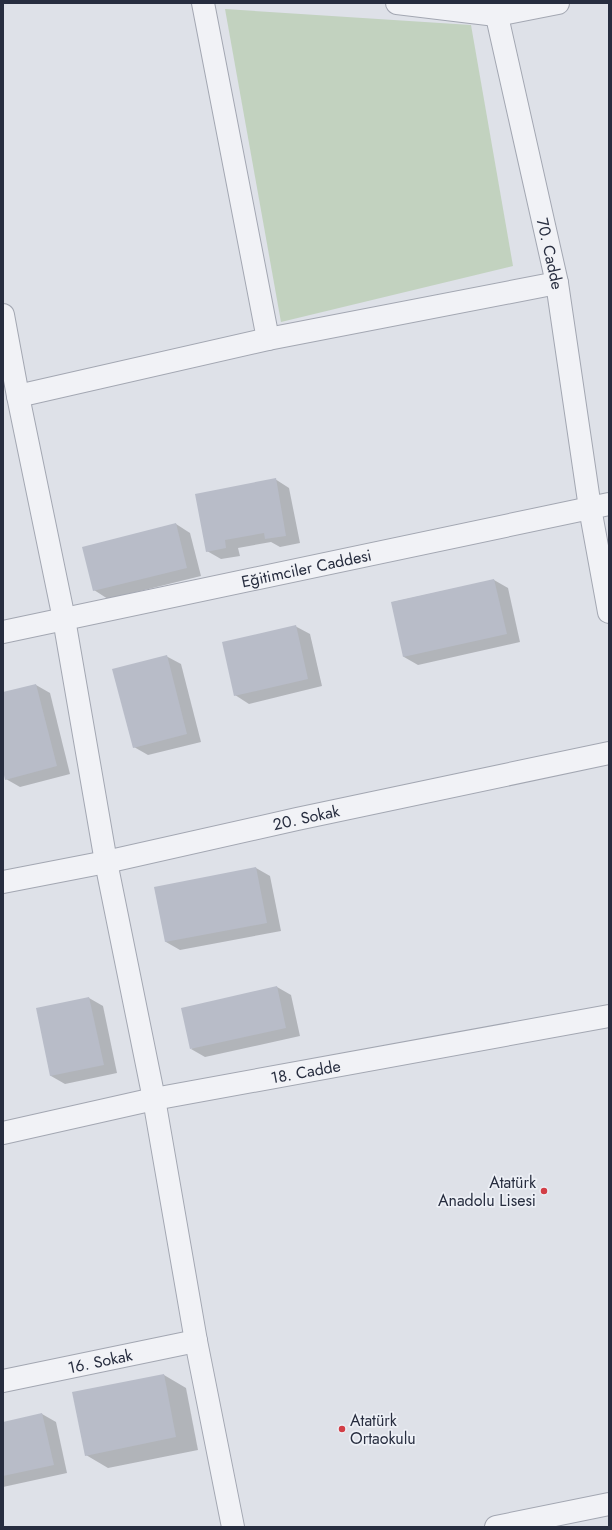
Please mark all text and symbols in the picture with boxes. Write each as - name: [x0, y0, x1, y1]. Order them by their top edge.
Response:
- street label: 70. Cadde: [531, 216, 569, 291]
- street label: Eğitimciler Caddesi: [239, 543, 374, 593]
- street label: 20. Sokak: [271, 799, 343, 836]
- street label: 18. Cadde: [269, 1054, 343, 1089]
- place label: Atatürk Anadolu Lisesi: [438, 1171, 537, 1212]
- marker: Atatürk Anadolu Lisesi: [539, 1186, 549, 1196]
- street label: 16. Sokak: [66, 1343, 135, 1379]
- place label: Atatürk Ortaokulu: [350, 1409, 416, 1450]
- marker: Atatürk Ortaokulu: [337, 1424, 347, 1434]

